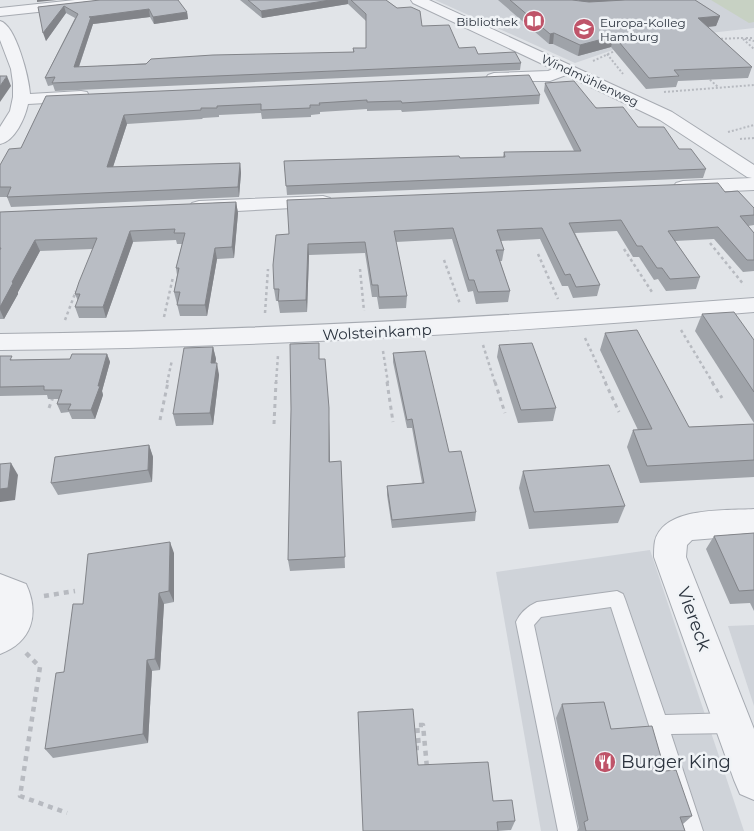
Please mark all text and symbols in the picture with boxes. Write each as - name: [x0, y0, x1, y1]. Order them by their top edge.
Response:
- library icon: Bibliothek: [522, 9, 546, 33]
- place label: Bibliothek: [456, 14, 519, 29]
- place label: Europa-Kolleg Hamburg: [600, 15, 686, 44]
- school or university icon: Europa-Kolleg Hamburg: [572, 17, 596, 41]
- street label: Windmühlenweg: [539, 51, 641, 109]
- street label: Wolsteinkamp: [322, 320, 432, 344]
- street label: Viereck: [672, 584, 716, 654]
- restaurant icon: Burger King: [593, 750, 617, 774]
- place label: Burger King: [621, 751, 731, 773]

